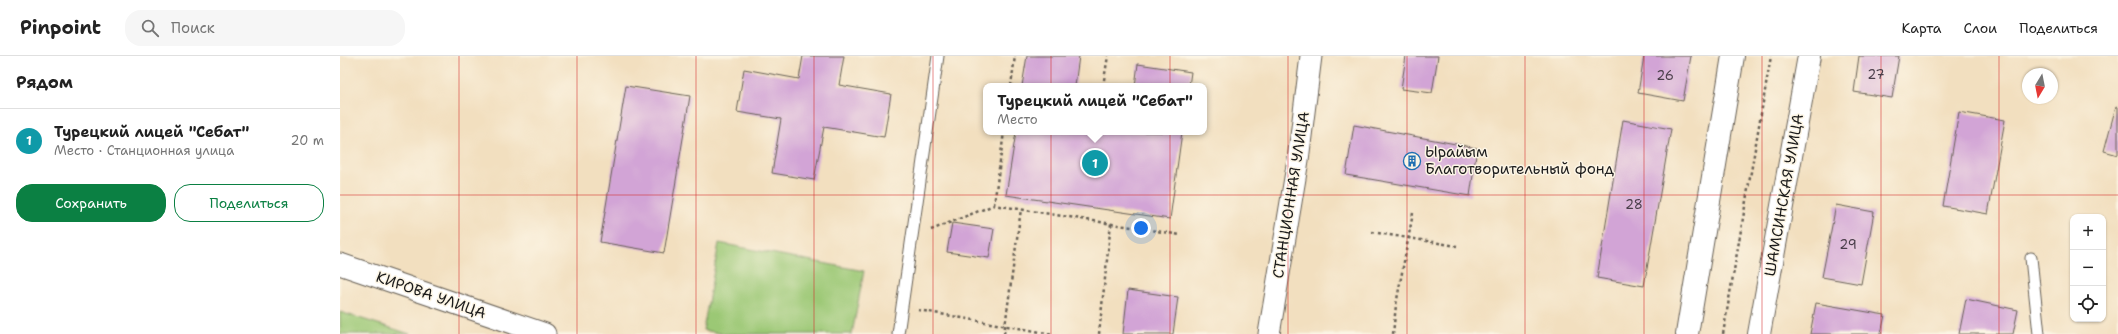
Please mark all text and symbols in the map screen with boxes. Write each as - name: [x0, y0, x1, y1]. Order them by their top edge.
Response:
- search box: [125, 10, 405, 46]
- text: Pinpoint: [20, 15, 101, 40]
- icon: search: [139, 17, 161, 39]
- text: Поиск: [171, 18, 215, 38]
- text: Карта: [1901, 19, 1942, 37]
- text: Слои: [1964, 19, 1997, 37]
- text: Поделиться: [2019, 19, 2098, 37]
- house number: 27: [1867, 66, 1885, 83]
- house number: 26: [1656, 67, 1674, 84]
- north arrow: [2022, 68, 2058, 104]
- text: Рядом: [16, 71, 73, 93]
- popup: [983, 83, 1207, 135]
- text: Турецкий лицей "Себат": [997, 91, 1193, 111]
- street label: СТАНЦИОННАЯ УЛИЦА: [1268, 110, 1314, 280]
- text: Место: [997, 111, 1038, 128]
- street label: ШАМСИНСКАЯ УЛИЦА: [1760, 112, 1808, 278]
- text: Турецкий лицей "Себат": [54, 122, 249, 142]
- text: 1: [26, 132, 32, 149]
- text: 20 m: [291, 132, 324, 149]
- text: Место · Станционная улица: [54, 142, 234, 159]
- place label: Ырайым Благотворительный фонд: [1425, 142, 1615, 179]
- pin: 1: [1082, 148, 1108, 178]
- building icon: Ырайым Благотворительный фонд: [1402, 151, 1422, 171]
- button: Сохранить: [16, 184, 166, 222]
- button: Поделиться: [174, 184, 324, 222]
- house number: 28: [1625, 196, 1643, 213]
- map controls: [2070, 214, 2106, 322]
- button: +: [2070, 214, 2106, 250]
- your location: [1131, 218, 1151, 238]
- house number: 29: [1839, 236, 1857, 253]
- button: −: [2070, 250, 2106, 286]
- street label: КИРОВА УЛИЦА: [373, 267, 489, 323]
- button: locate: [2070, 286, 2106, 322]

